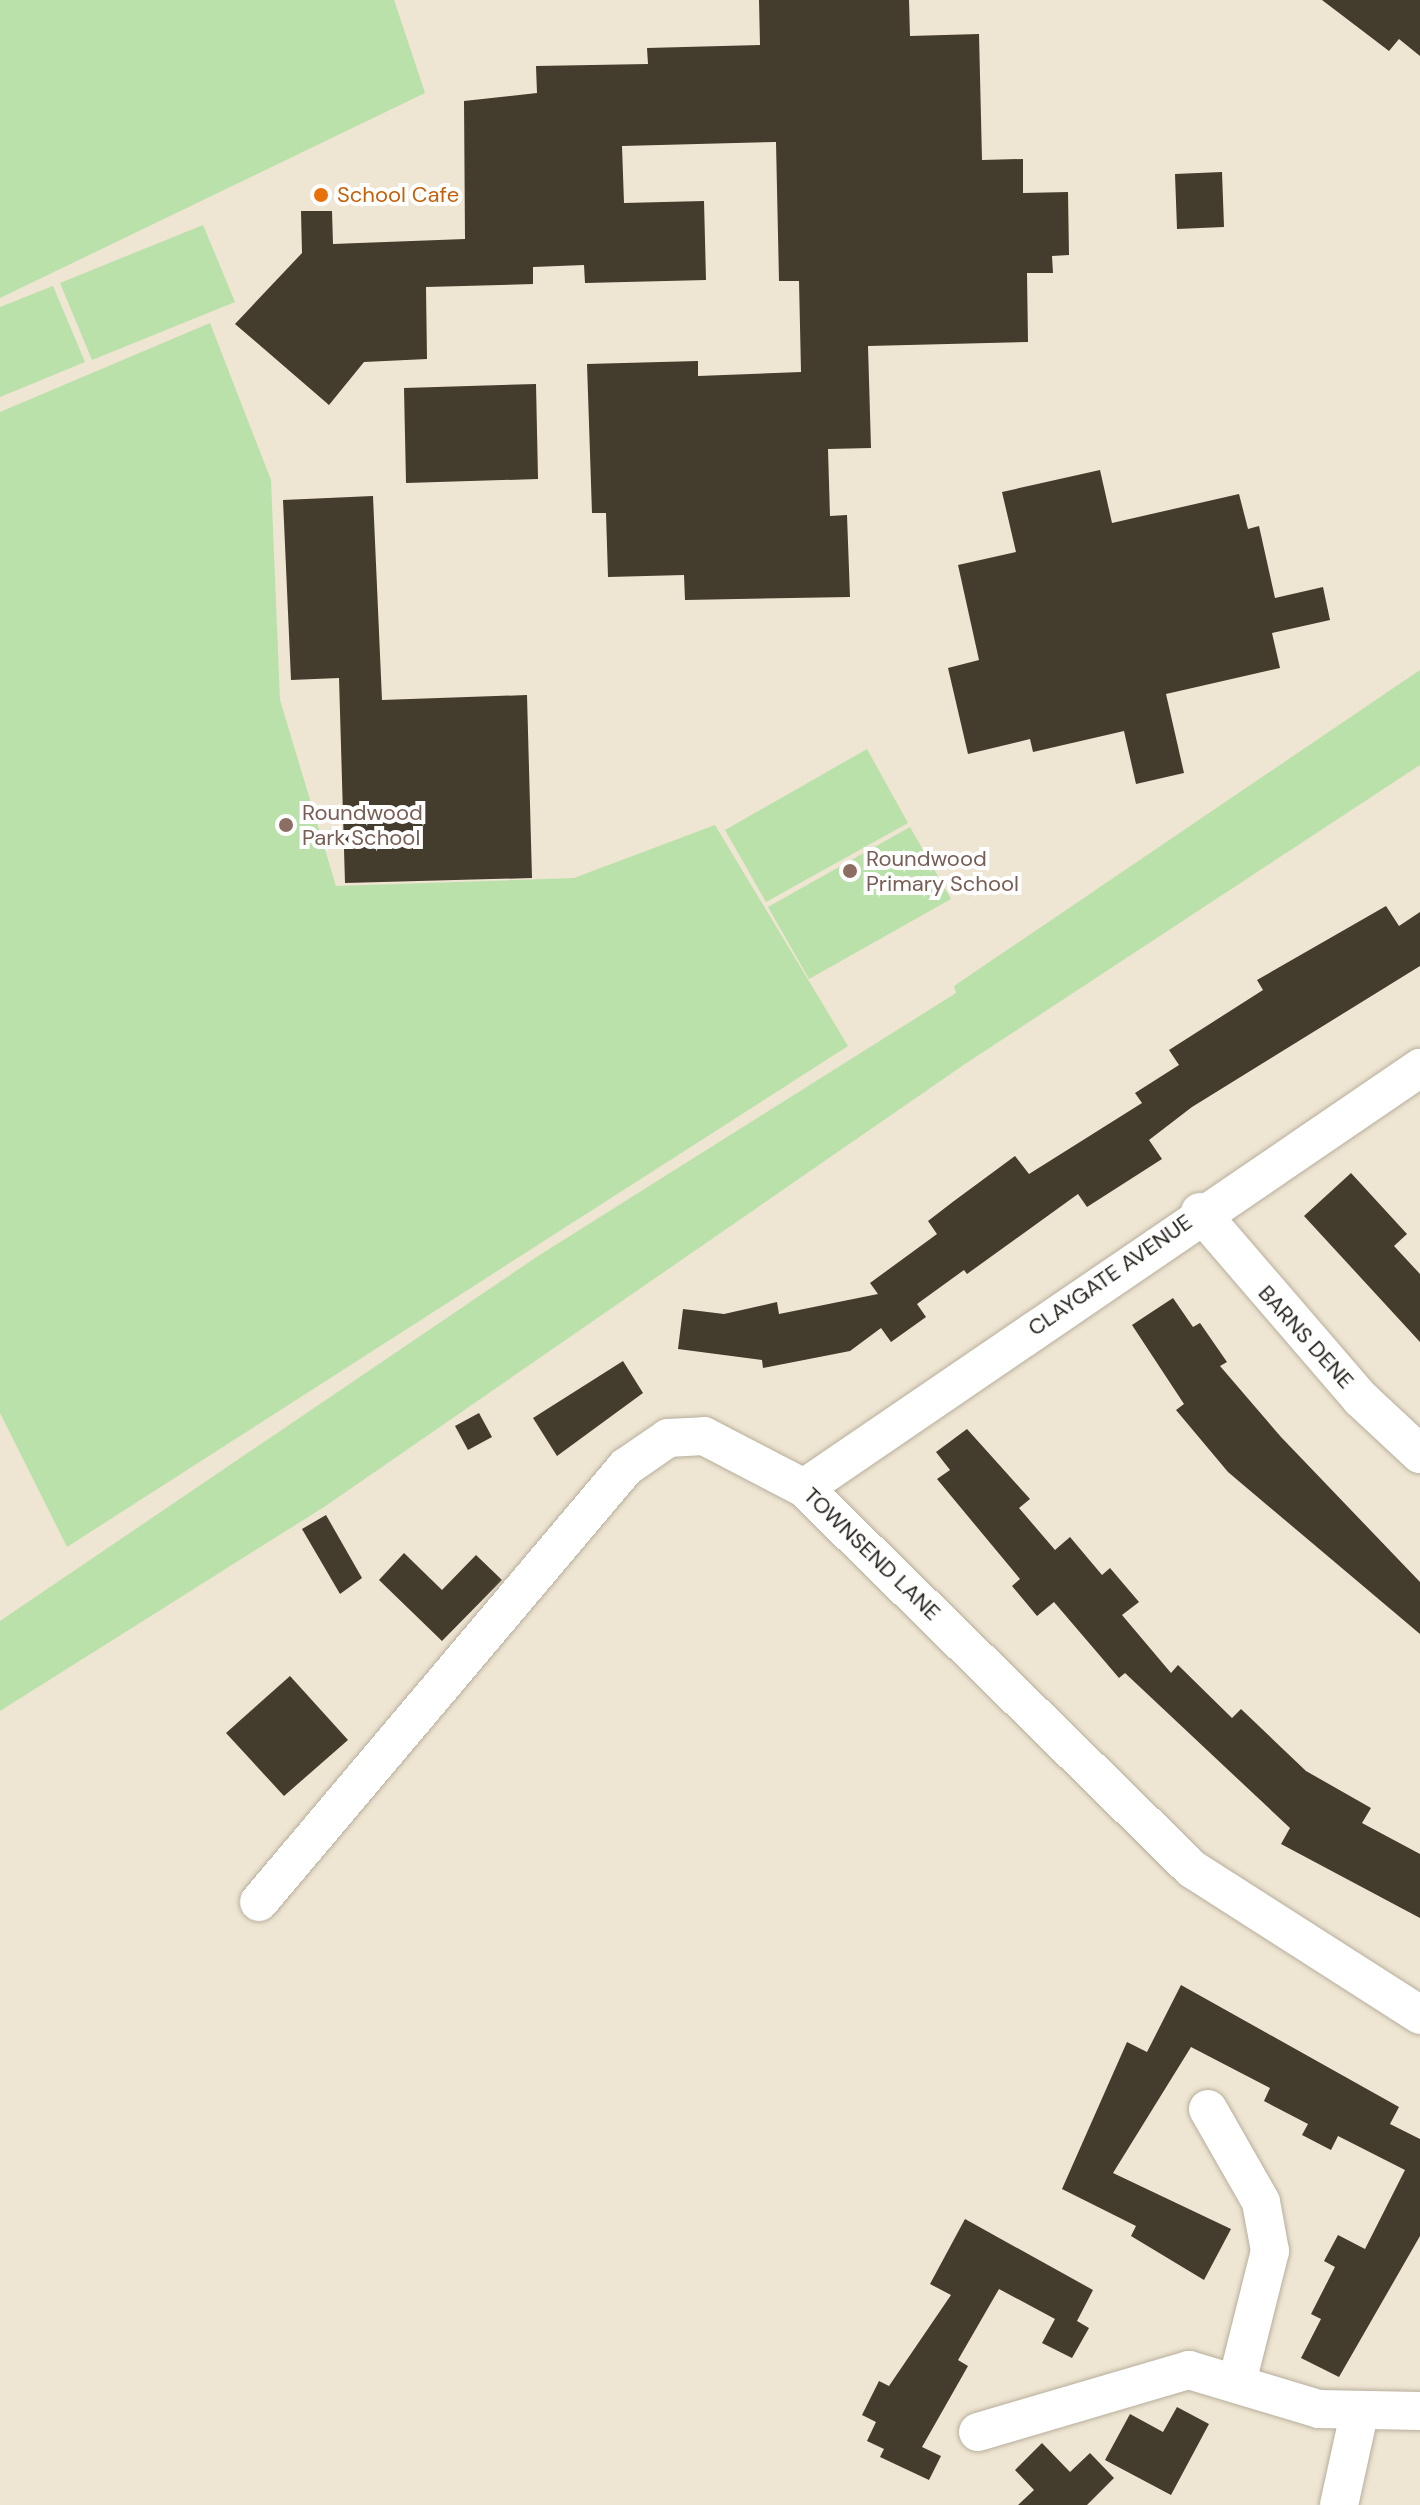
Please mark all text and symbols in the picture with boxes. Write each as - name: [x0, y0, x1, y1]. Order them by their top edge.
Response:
- place label: School Cafe: [337, 182, 459, 208]
- marker: School Cafe: [312, 186, 330, 204]
- place label: Roundwood Park School: [302, 799, 423, 850]
- marker: Roundwood Park School: [277, 816, 295, 834]
- place label: Roundwood Primary School: [866, 845, 1019, 896]
- marker: Roundwood Primary School: [841, 862, 859, 880]
- street label: CLAYGATE AVENUE: [1023, 1209, 1197, 1341]
- street label: BARNS DENE: [1253, 1280, 1359, 1394]
- street label: TOWNSEND LANE: [798, 1482, 946, 1626]

